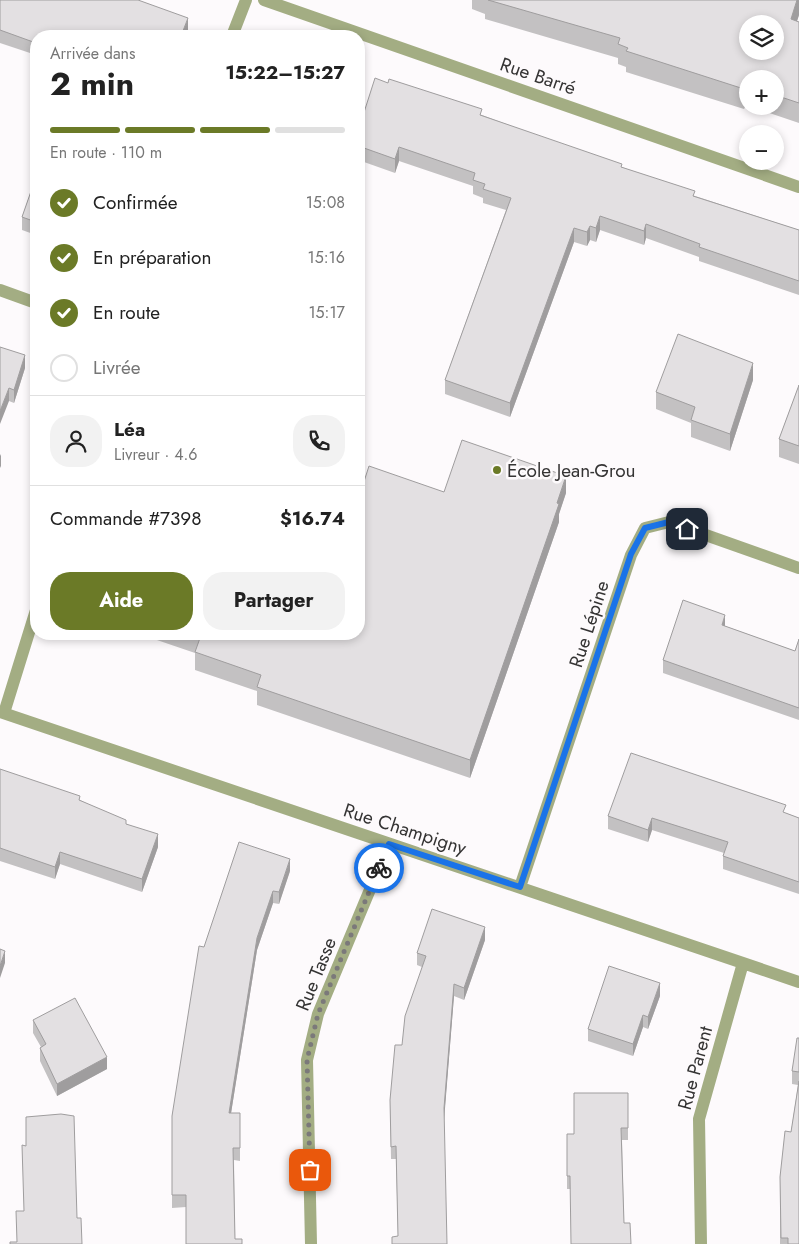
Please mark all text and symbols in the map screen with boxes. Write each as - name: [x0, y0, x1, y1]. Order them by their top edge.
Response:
- map controls: [739, 15, 784, 170]
- button: layers: [739, 15, 784, 60]
- text: Arrivée dans: [50, 42, 135, 65]
- street label: Rue Barré: [497, 50, 580, 102]
- text: 15:22–15:27: [225, 59, 345, 86]
- text: 2 min: [50, 61, 134, 107]
- button: +: [739, 70, 784, 115]
- button: −: [739, 125, 784, 170]
- text: En route · 110 m: [50, 141, 162, 164]
- icon: check: [50, 189, 78, 217]
- text: Confirmée: [93, 189, 178, 216]
- text: 15:08: [306, 191, 345, 214]
- icon: check: [50, 244, 78, 272]
- text: En préparation: [93, 244, 211, 271]
- text: 15:16: [308, 246, 345, 269]
- icon: check: [50, 299, 78, 327]
- text: En route: [93, 299, 160, 326]
- text: 15:17: [308, 301, 345, 324]
- text: Livrée: [93, 354, 141, 381]
- button: person: [50, 415, 102, 467]
- button: phone: [293, 415, 345, 467]
- text: Léa: [114, 416, 145, 443]
- text: Livreur · 4.6: [114, 443, 198, 466]
- place label: École Jean-Grou: [507, 457, 636, 484]
- marker: École Jean-Grou: [491, 464, 503, 476]
- text: Commande #7398: [50, 505, 202, 532]
- text: $16.74: [280, 505, 345, 532]
- pin: [666, 508, 708, 550]
- icon: home: [673, 515, 701, 543]
- button: Aide: [50, 572, 193, 630]
- button: Partager: [203, 572, 345, 630]
- street label: Rue Lépine: [562, 577, 616, 671]
- street label: Rue Champigny: [340, 796, 471, 862]
- courier: [354, 843, 404, 893]
- icon: bike: [365, 854, 393, 882]
- street label: Rue Tasse: [289, 933, 343, 1015]
- street label: Rue Parent: [671, 1023, 719, 1113]
- pin: [289, 1149, 331, 1191]
- icon: bag: [296, 1156, 324, 1184]

